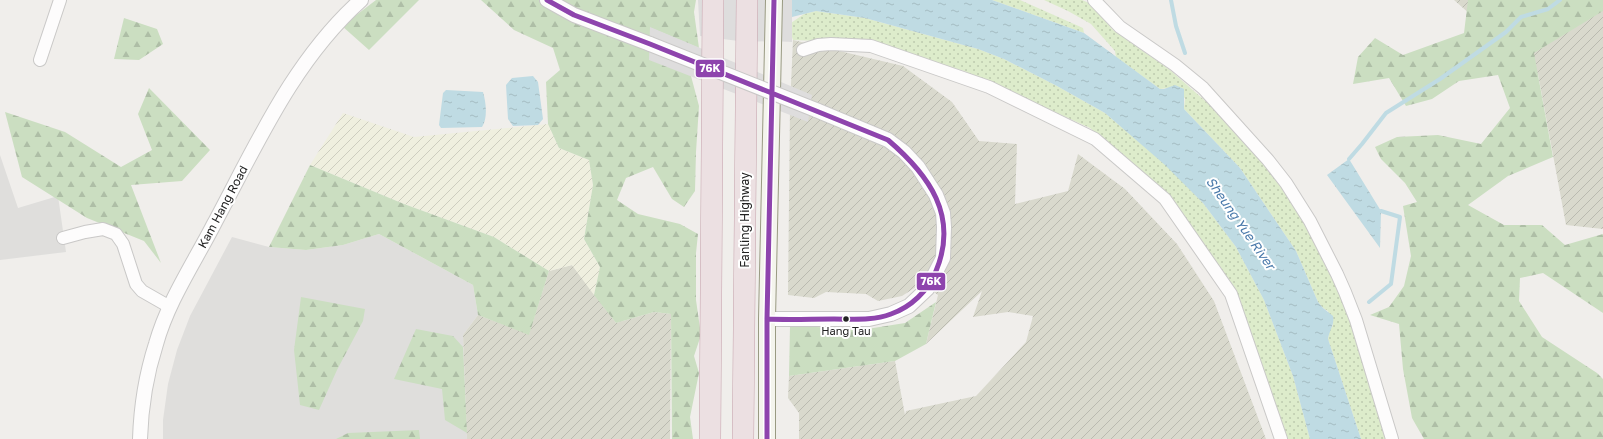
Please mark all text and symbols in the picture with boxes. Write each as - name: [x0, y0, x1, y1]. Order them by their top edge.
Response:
- line badge: 76K: [695, 59, 725, 78]
- text: 76K: [700, 61, 720, 74]
- street label: Kam Hang Road: [194, 163, 251, 251]
- street label: Fanling Highway: [737, 172, 752, 268]
- water label: Sheung Yue River: [1203, 174, 1280, 274]
- line badge: 76K: [916, 272, 946, 291]
- text: 76K: [921, 274, 941, 287]
- marker: Hang Tau: [841, 314, 851, 324]
- place label: Hang Tau: [821, 324, 871, 337]

